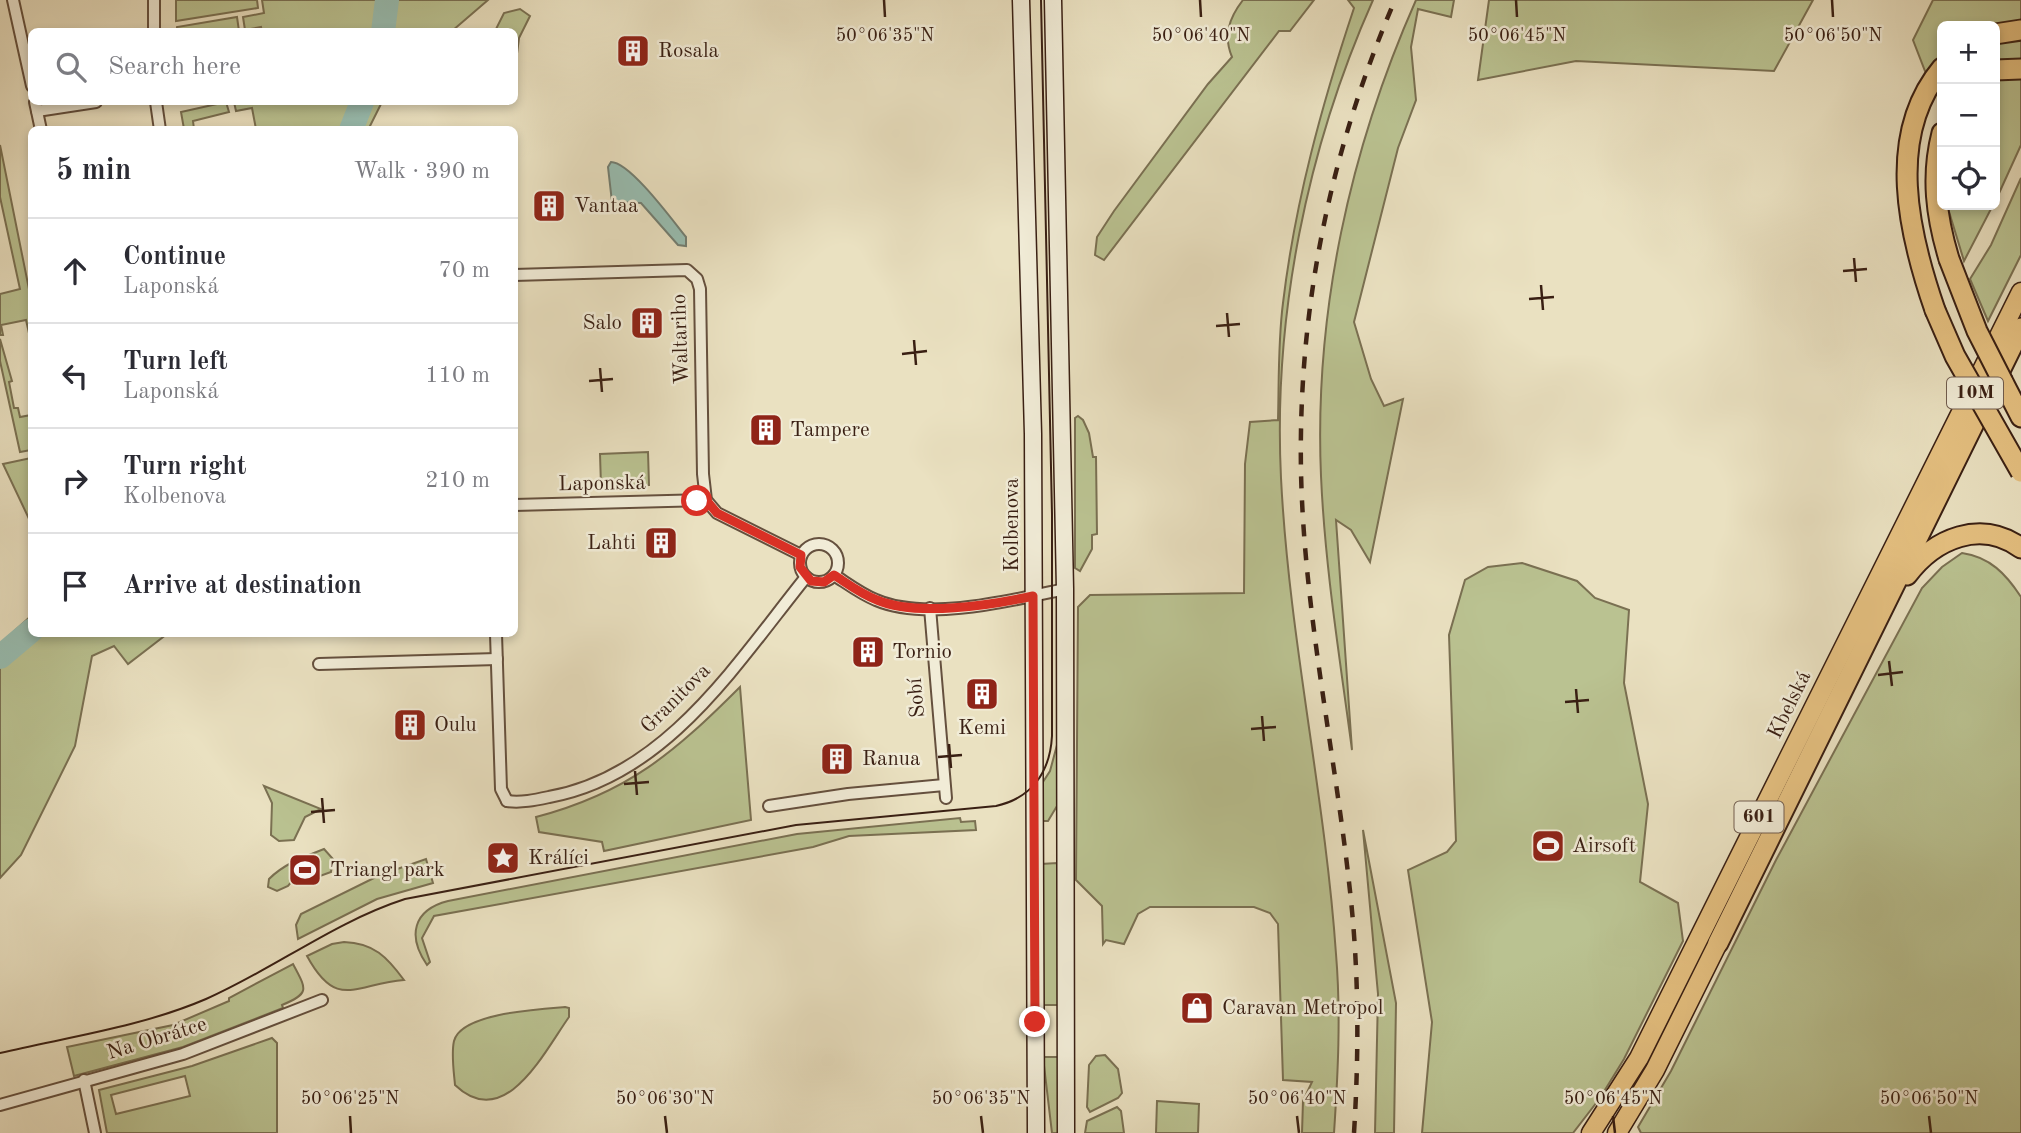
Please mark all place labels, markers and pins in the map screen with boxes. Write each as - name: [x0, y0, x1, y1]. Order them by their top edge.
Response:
- building icon: Rosala: [614, 32, 652, 70]
- place label: Rosala: [658, 41, 719, 62]
- building icon: Vantaa: [530, 187, 568, 225]
- place label: Vantaa: [574, 196, 638, 217]
- building icon: Salo: [628, 304, 666, 342]
- place label: Salo: [583, 313, 622, 334]
- building icon: Tampere: [747, 411, 785, 449]
- place label: Tampere: [790, 420, 870, 441]
- building icon: Lahti: [642, 524, 680, 562]
- place label: Lahti: [587, 533, 636, 554]
- building icon: Tornio: [849, 633, 887, 671]
- place label: Tornio: [892, 642, 952, 663]
- building icon: Kemi: [963, 675, 1001, 713]
- building icon: Oulu: [391, 706, 429, 744]
- place label: Oulu: [434, 715, 477, 736]
- place label: Kemi: [958, 718, 1006, 739]
- building icon: Ranua: [818, 740, 856, 778]
- place label: Ranua: [862, 749, 920, 770]
- sports icon: Airsoft: [1529, 827, 1567, 865]
- place label: Airsoft: [1572, 836, 1636, 857]
- place icon: Králíci: [484, 839, 522, 877]
- place label: Králíci: [528, 848, 589, 869]
- sports icon: Triangl park: [286, 851, 324, 889]
- place label: Triangl park: [330, 860, 445, 881]
- shop icon: Caravan Metropol: [1178, 989, 1216, 1027]
- place label: Caravan Metropol: [1222, 998, 1384, 1019]

